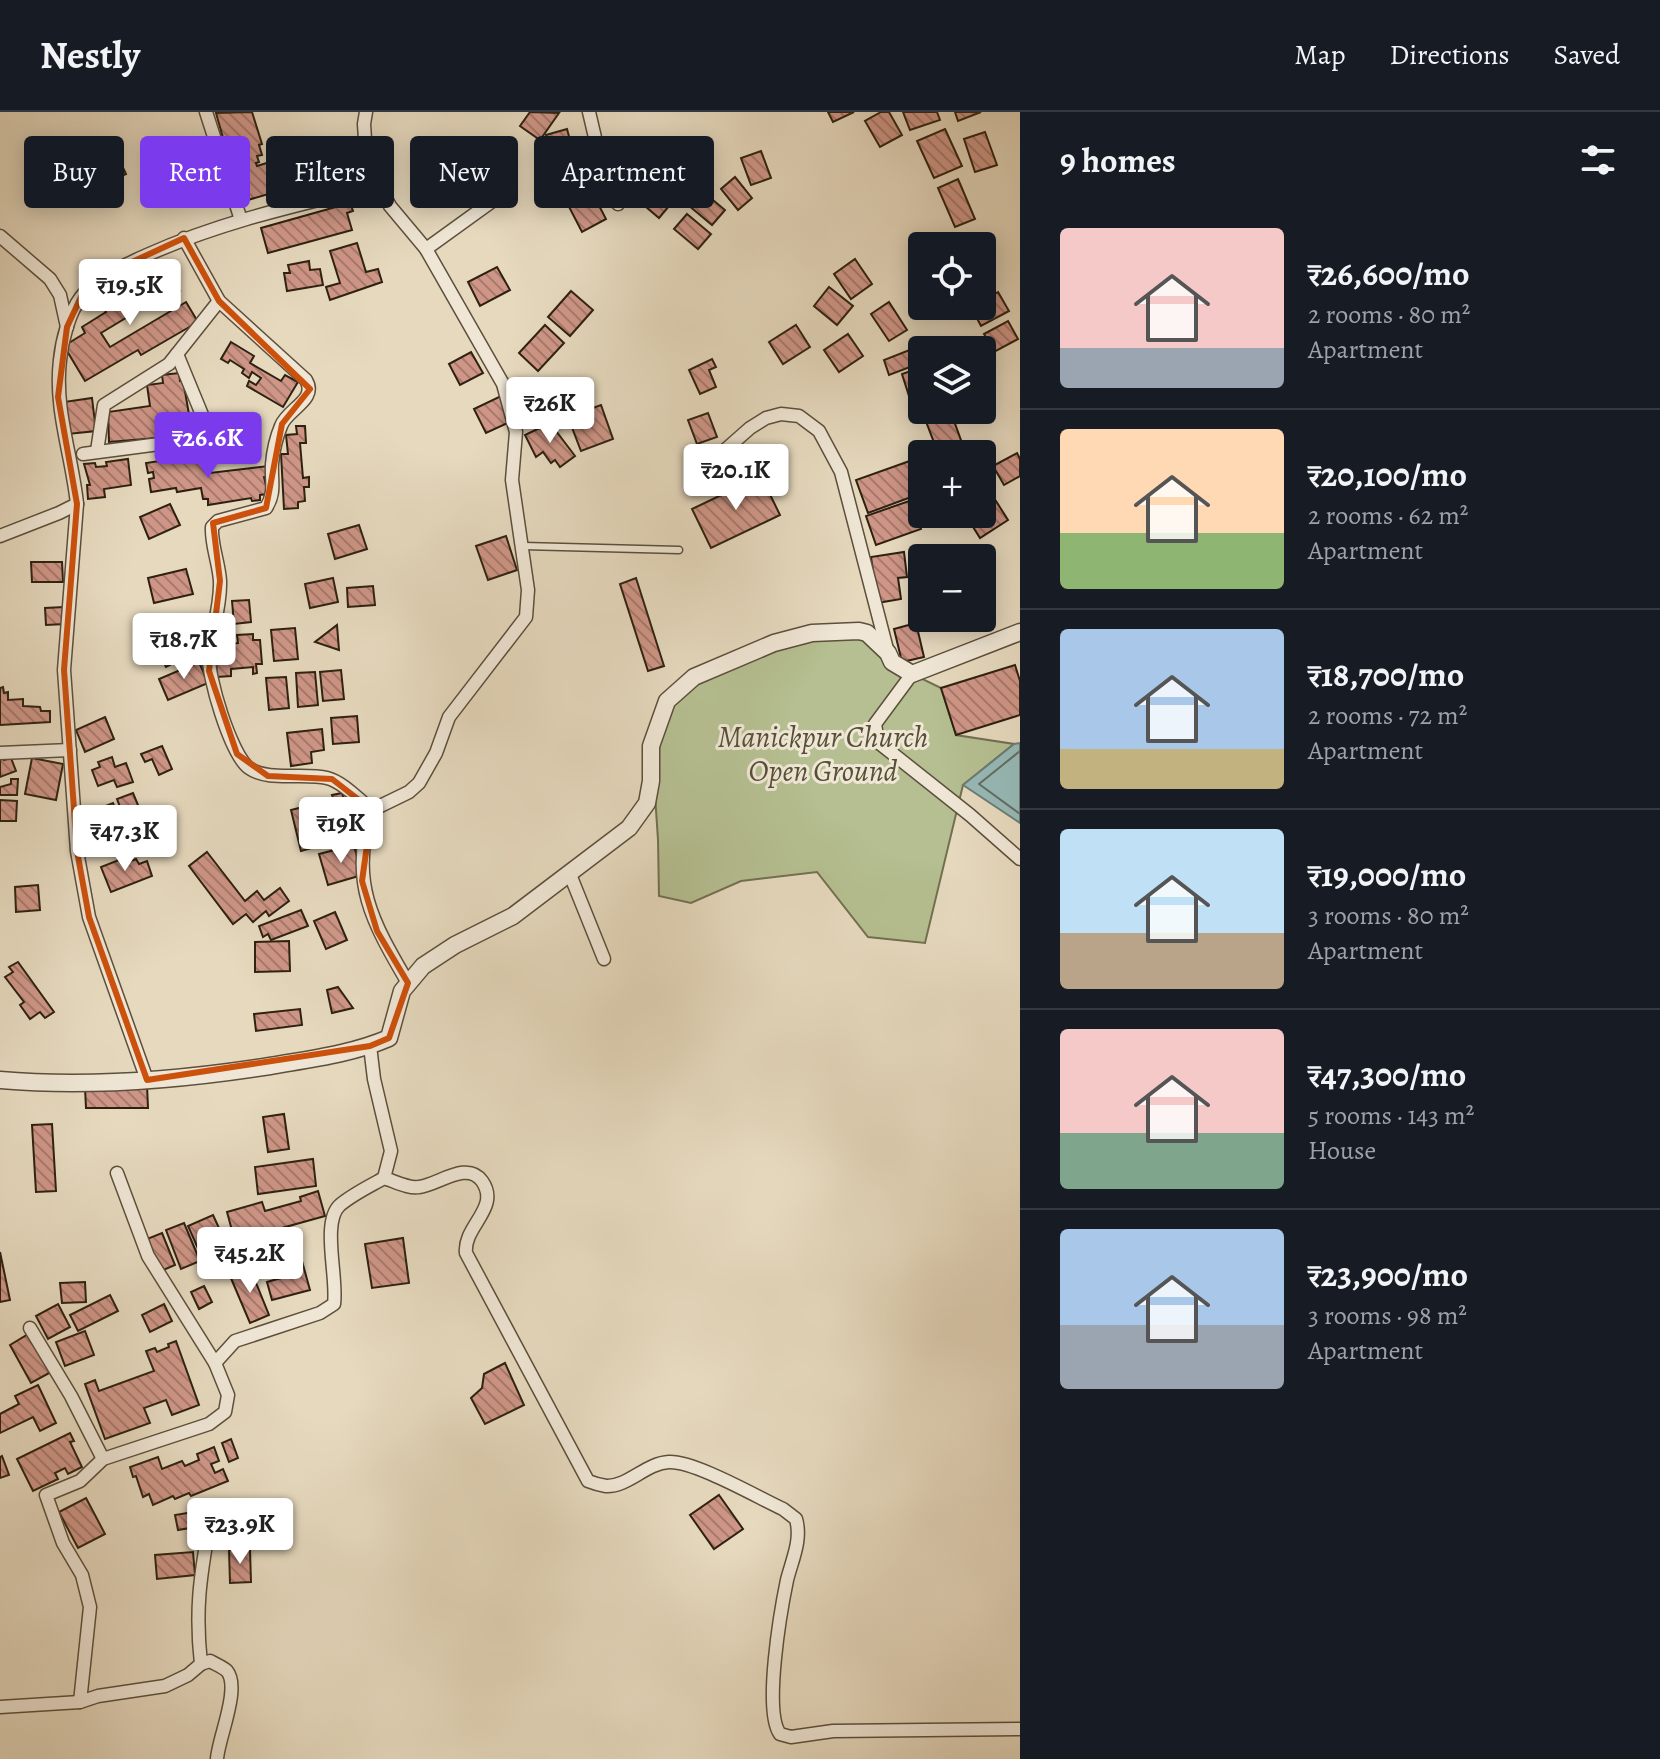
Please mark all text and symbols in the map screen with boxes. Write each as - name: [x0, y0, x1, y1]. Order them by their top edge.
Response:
- text: Nestly: [40, 29, 140, 81]
- text: Map: [1294, 36, 1345, 74]
- text: Directions: [1389, 36, 1510, 74]
- text: Saved: [1554, 36, 1620, 74]
- chip: Buy: [24, 136, 124, 208]
- chip: Rent: [140, 136, 250, 208]
- chip: Filters: [266, 136, 394, 208]
- chip: New: [410, 136, 518, 208]
- chip: Apartment: [534, 136, 714, 208]
- text: 9 homes: [1060, 137, 1176, 184]
- icon: filters: [1576, 138, 1620, 182]
- map controls: [908, 232, 996, 632]
- button: locate: [908, 232, 996, 320]
- text: ₹26,600/mo: [1308, 250, 1469, 297]
- pin: ₹19.5K: [65, 259, 195, 327]
- icon: home: [1124, 260, 1220, 356]
- text: ₹19.5K: [97, 267, 163, 302]
- text: 2 rooms · 80 m²: [1308, 297, 1470, 332]
- text: Apartment: [1308, 332, 1423, 367]
- button: layers: [908, 336, 996, 424]
- pin: ₹26K: [503, 377, 597, 445]
- text: ₹26K: [524, 385, 576, 420]
- pin: ₹26.6K: [143, 412, 273, 480]
- text: ₹26.6K: [173, 420, 243, 455]
- button: +: [908, 440, 996, 528]
- pin: ₹20.1K: [671, 444, 801, 512]
- text: ₹20,100/mo: [1308, 451, 1467, 498]
- text: ₹20.1K: [702, 452, 770, 487]
- icon: home: [1124, 461, 1220, 557]
- text: 2 rooms · 62 m²: [1308, 498, 1468, 533]
- text: Apartment: [1308, 533, 1423, 568]
- button: −: [908, 544, 996, 632]
- pin: ₹18.7K: [119, 613, 249, 681]
- text: ₹18.7K: [151, 621, 217, 656]
- text: ₹18,700/mo: [1308, 651, 1464, 698]
- icon: home: [1124, 661, 1220, 757]
- text: 2 rooms · 72 m²: [1308, 698, 1467, 733]
- park label: Manickpur Church Open Ground: [718, 717, 928, 791]
- text: Apartment: [1308, 733, 1423, 768]
- pin: ₹19K: [294, 797, 388, 865]
- pin: ₹47.3K: [60, 805, 190, 873]
- text: ₹19K: [317, 805, 365, 840]
- text: ₹47.3K: [91, 813, 159, 848]
- text: ₹19,000/mo: [1308, 851, 1466, 898]
- icon: home: [1124, 861, 1220, 957]
- text: 3 rooms · 80 m²: [1308, 898, 1469, 933]
- text: Apartment: [1308, 933, 1423, 968]
- text: ₹47,300/mo: [1308, 1051, 1466, 1098]
- icon: home: [1124, 1061, 1220, 1157]
- text: 5 rooms · 143 m²: [1308, 1098, 1474, 1133]
- text: House: [1308, 1133, 1376, 1168]
- pin: ₹45.2K: [185, 1227, 315, 1295]
- text: ₹45.2K: [215, 1235, 285, 1270]
- text: ₹23,900/mo: [1308, 1251, 1468, 1298]
- icon: home: [1124, 1261, 1220, 1357]
- text: 3 rooms · 98 m²: [1308, 1298, 1467, 1333]
- text: Apartment: [1308, 1333, 1423, 1368]
- pin: ₹23.9K: [175, 1498, 305, 1566]
- text: ₹23.9K: [205, 1506, 275, 1541]

